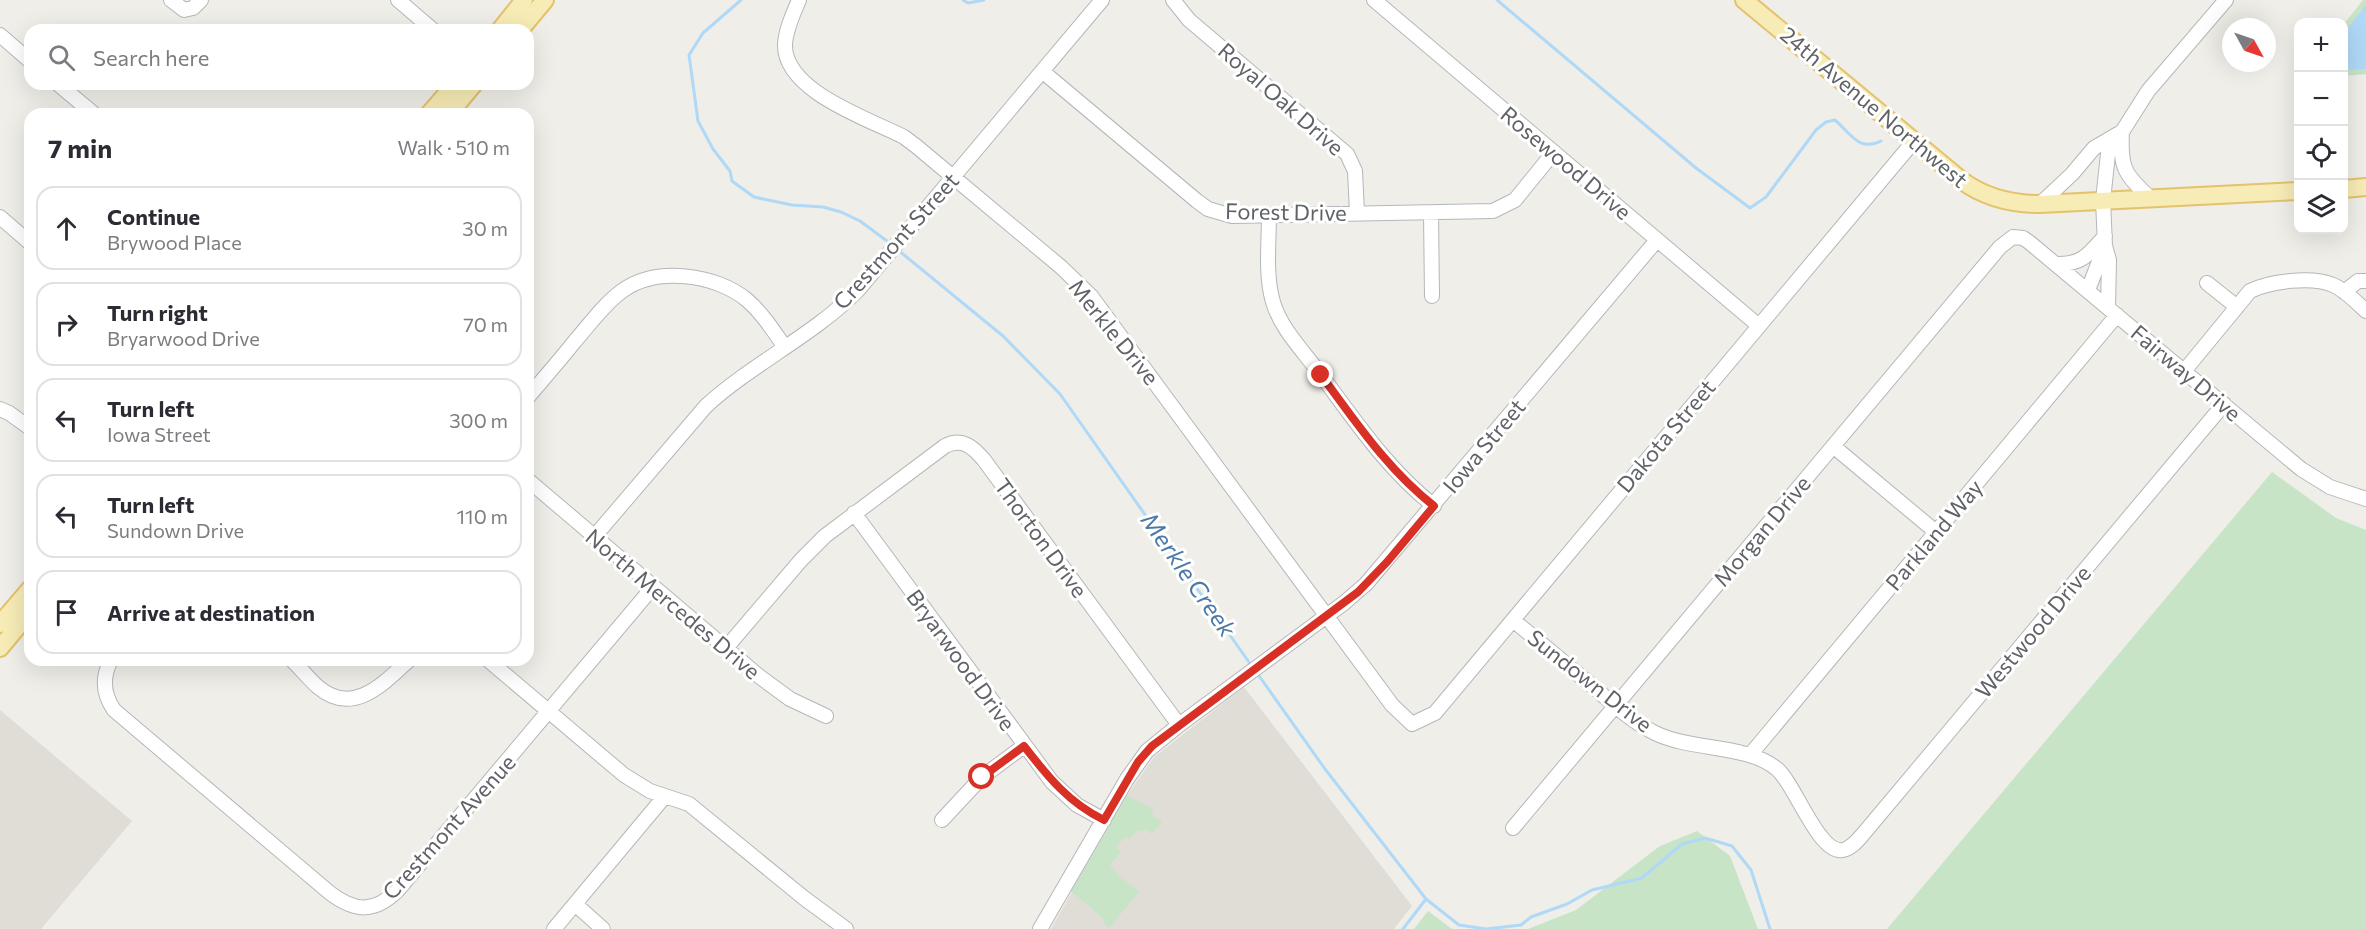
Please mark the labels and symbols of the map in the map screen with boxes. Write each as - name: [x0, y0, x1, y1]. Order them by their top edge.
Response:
- north arrow: [2222, 18, 2276, 72]
- street label: 24th Avenue Northwest: [1775, 20, 1973, 193]
- street label: Royal Oak Drive: [1213, 37, 1350, 161]
- street label: Rosewood Drive: [1496, 100, 1637, 225]
- street label: Crestmont Street: [827, 167, 964, 315]
- street label: Forest Drive: [1225, 197, 1347, 226]
- street label: Merkle Drive: [1064, 274, 1165, 390]
- street label: Fairway Drive: [2126, 319, 2247, 427]
- route end: [1307, 361, 1333, 387]
- street label: Dakota Street: [1611, 374, 1721, 498]
- street label: Iowa Street: [1437, 393, 1531, 498]
- street label: Morgan Drive: [1708, 470, 1816, 592]
- street label: Thorton Drive: [989, 473, 1094, 603]
- street label: Parkland Way: [1879, 474, 1988, 596]
- water label: Merkle Creek: [1136, 506, 1243, 643]
- street label: North Mercedes Drive: [581, 523, 766, 685]
- street label: Westwood Drive: [1969, 560, 2096, 704]
- street label: Bryarwood Drive: [901, 584, 1022, 736]
- street label: Sundown Drive: [1523, 624, 1658, 738]
- street label: Crestmont Avenue: [377, 749, 521, 905]
- route start: [968, 763, 994, 789]

